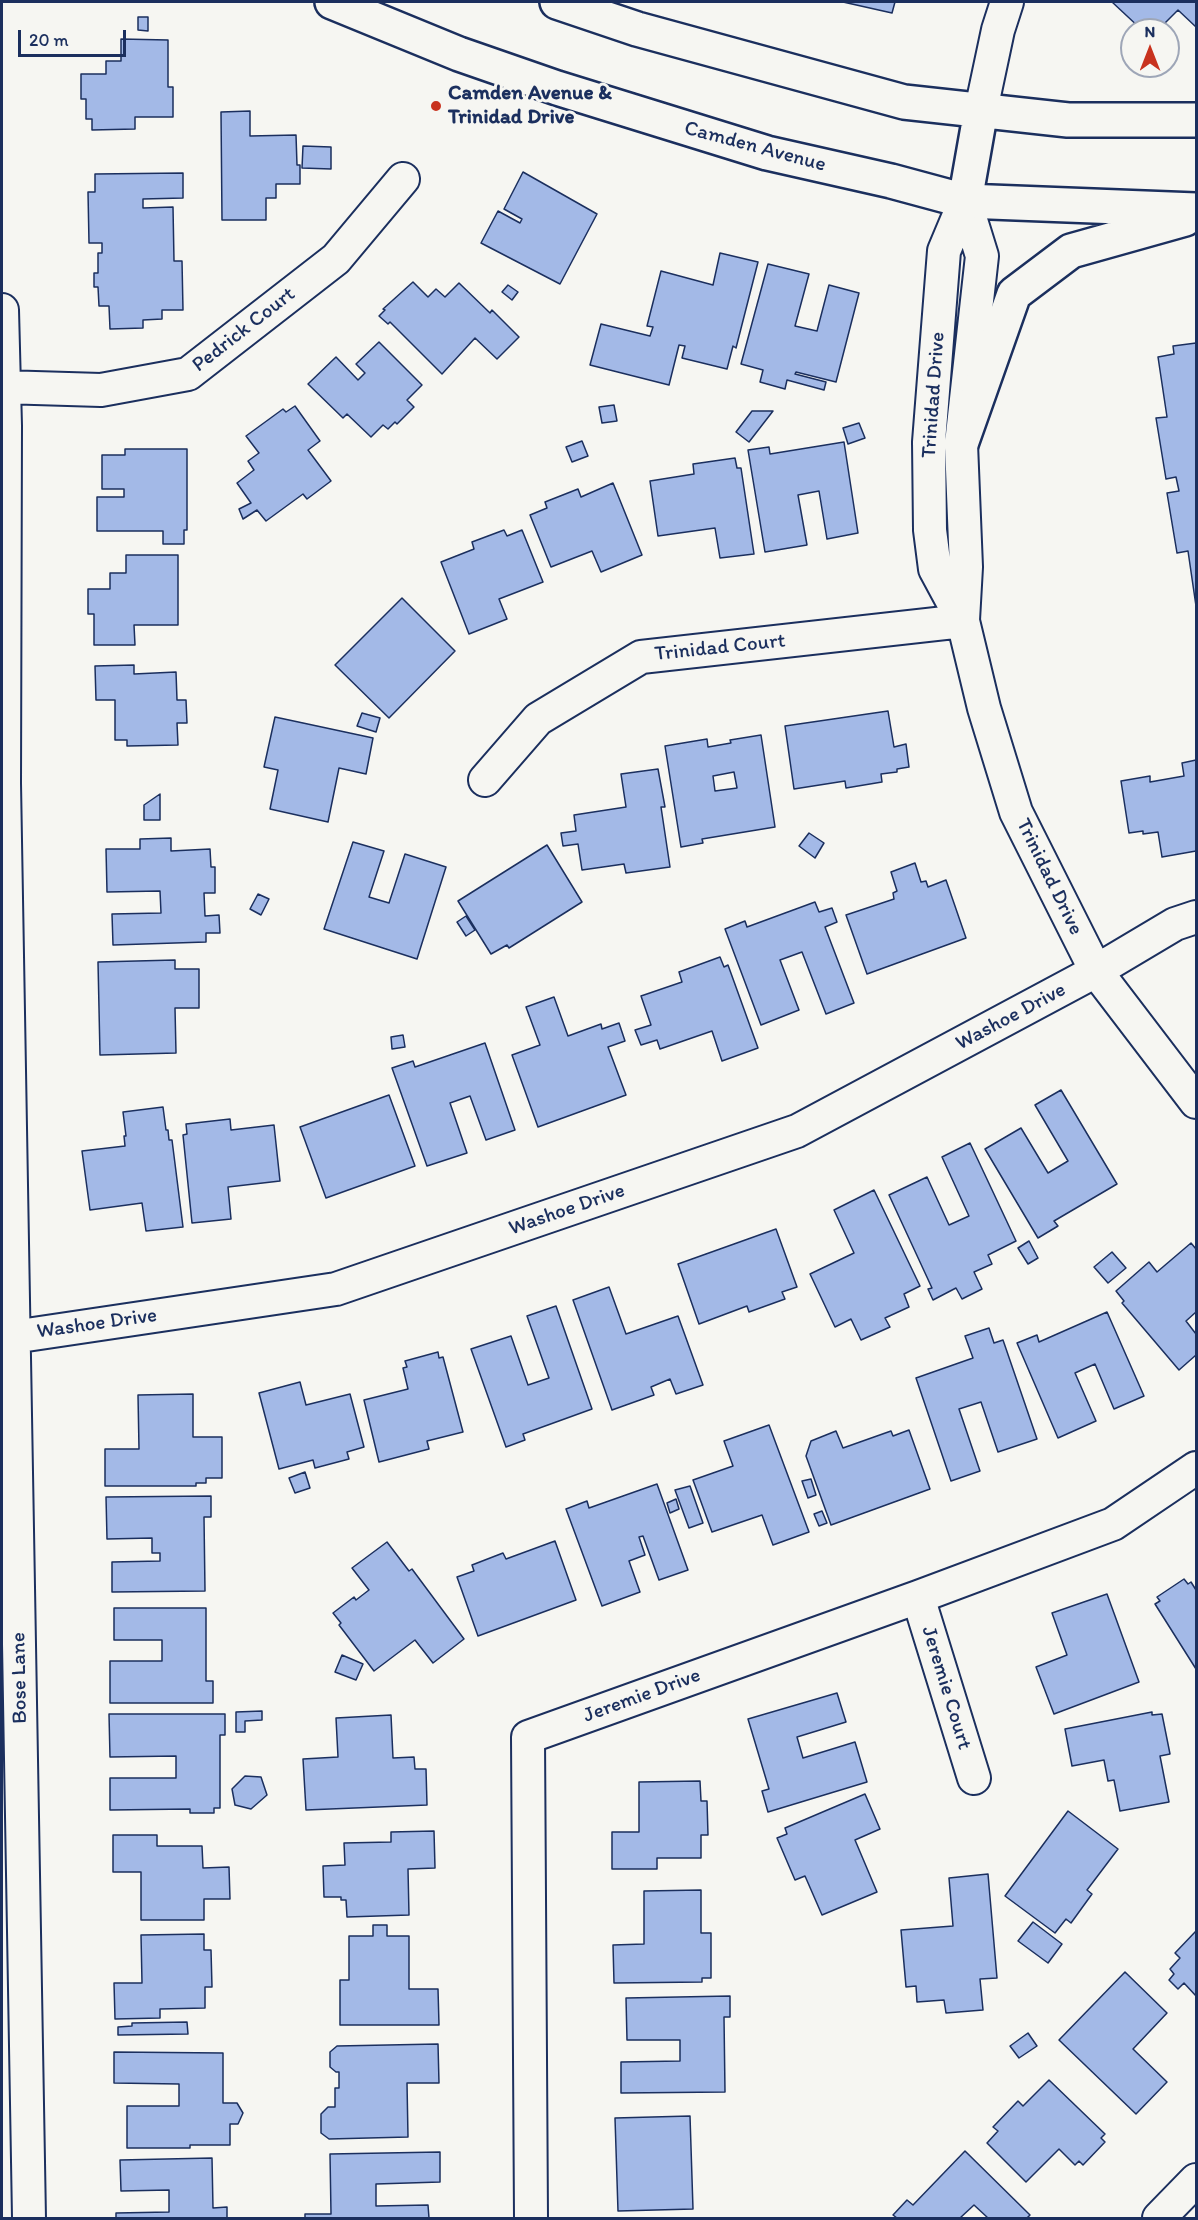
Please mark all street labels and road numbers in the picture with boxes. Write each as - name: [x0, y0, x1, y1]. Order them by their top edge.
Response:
- street label: Camden Avenue: [681, 116, 829, 178]
- street label: Pedrick Court: [188, 282, 300, 378]
- street label: Trinidad Drive: [917, 331, 951, 459]
- street label: Trinidad Court: [653, 629, 787, 667]
- street label: Trinidad Drive: [1010, 815, 1088, 939]
- street label: Washoe Drive: [952, 977, 1070, 1057]
- street label: Washoe Drive: [506, 1178, 628, 1242]
- street label: Washoe Drive: [35, 1303, 159, 1345]
- street label: Jeremie Court: [915, 1623, 977, 1753]
- street label: Bose Lane: [7, 1632, 33, 1724]
- street label: Jeremie Drive: [580, 1663, 704, 1729]

